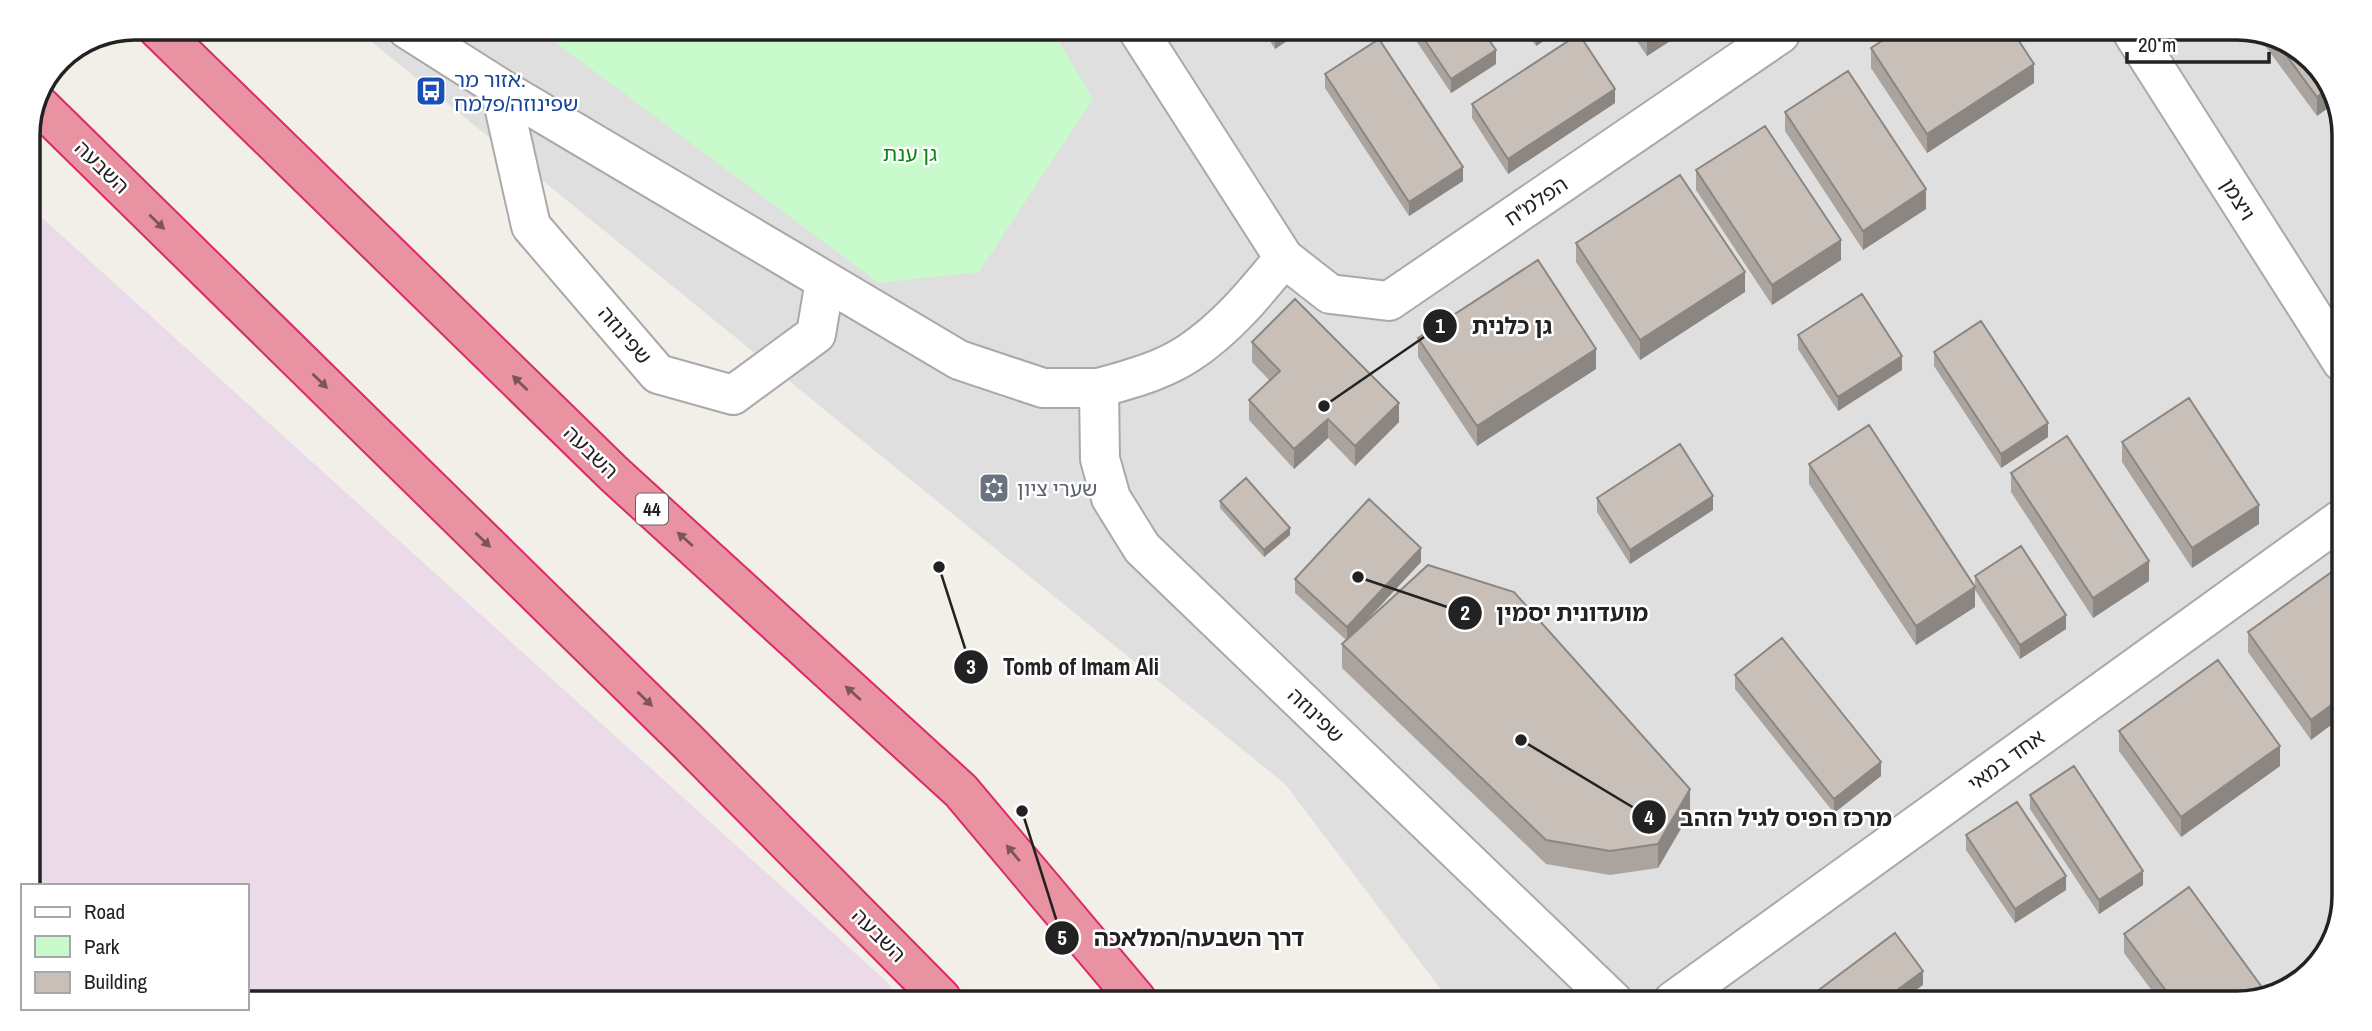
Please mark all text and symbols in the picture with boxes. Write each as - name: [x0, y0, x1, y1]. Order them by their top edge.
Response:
- scale bar: [2127, 21, 2269, 65]
- text: 20 m: [2138, 30, 2176, 59]
- place label: אזור מר. שפינוזה/פלמח: [454, 65, 578, 118]
- bus stop icon: אזור מר. שפינוזה/פלמח: [414, 74, 448, 108]
- street label: השבעה: [68, 134, 136, 200]
- park label: גן ענת: [883, 139, 937, 168]
- street label: הפלמ"ח: [1499, 169, 1573, 233]
- street label: ויצמן: [2214, 172, 2262, 226]
- one-way arrow: [149, 213, 166, 230]
- street label: שפינוזה: [592, 300, 658, 370]
- callout: גן כלנית: [1423, 304, 1566, 348]
- text: גן כלנית: [1472, 310, 1552, 341]
- text: 1: [1435, 311, 1445, 340]
- one-way arrow: [312, 373, 328, 389]
- one-way arrow: [512, 375, 529, 391]
- street label: השבעה: [557, 419, 625, 485]
- synagogue icon: שערי ציון: [977, 471, 1011, 505]
- place label: שערי ציון: [1017, 474, 1097, 503]
- road number: 44: [636, 494, 668, 524]
- one-way arrow: [676, 531, 694, 547]
- one-way arrow: [474, 532, 491, 549]
- callout: מועדונית יסמין: [1447, 591, 1662, 635]
- text: מועדונית יסמין: [1496, 597, 1648, 628]
- text: 2: [1460, 598, 1470, 627]
- callout: Tomb of Imam Ali: [953, 645, 1173, 689]
- text: Tomb of Imam Ali: [1003, 651, 1159, 682]
- text: 3: [966, 652, 976, 681]
- street label: שפינוזה: [1281, 681, 1351, 749]
- one-way arrow: [845, 685, 862, 701]
- one-way arrow: [636, 691, 653, 707]
- street label: אחד במאי: [1962, 722, 2050, 798]
- callout: מרכז הפיס לגיל הזהב: [1631, 795, 1906, 839]
- text: מרכז הפיס לגיל הזהב: [1680, 802, 1892, 833]
- text: 4: [1644, 803, 1654, 832]
- one-way arrow: [1005, 844, 1021, 862]
- legend: [21, 884, 248, 1010]
- text: Road: [84, 897, 125, 926]
- street label: השבעה: [846, 902, 912, 968]
- callout: דרך השבעה/המלאכה: [1045, 916, 1318, 960]
- text: דרך השבעה/המלאכה: [1094, 922, 1304, 953]
- text: 5: [1057, 923, 1067, 952]
- text: Park: [84, 932, 120, 961]
- text: Building: [84, 967, 148, 996]

